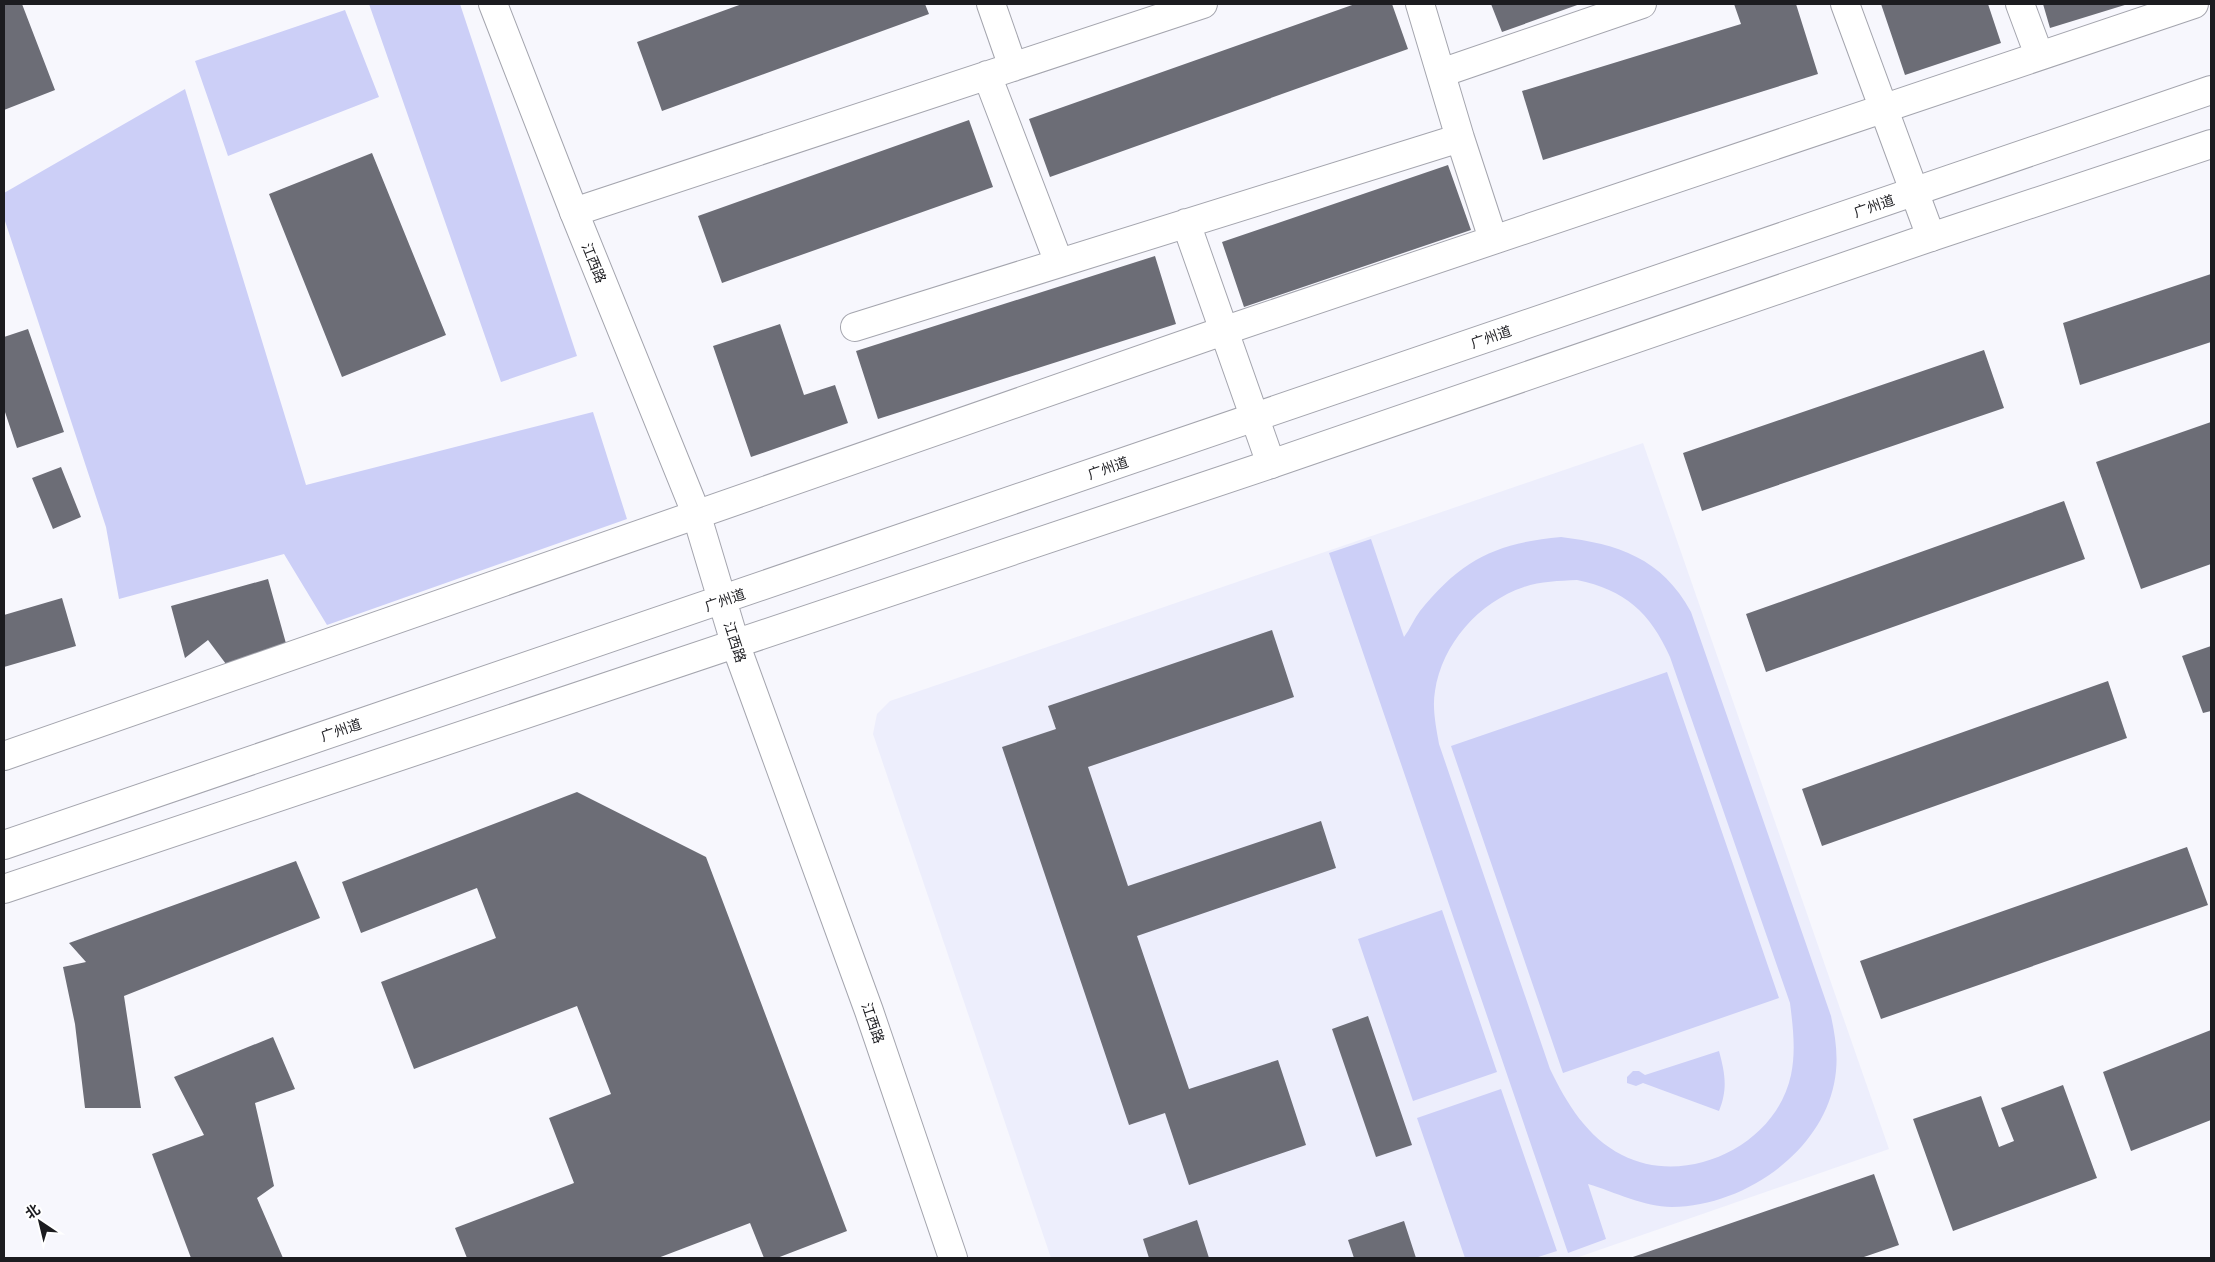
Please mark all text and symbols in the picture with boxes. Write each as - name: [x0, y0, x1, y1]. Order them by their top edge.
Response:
- street label: 广州道: [1851, 191, 1897, 221]
- street label: 江西路: [578, 240, 610, 286]
- street label: 广州道: [1468, 322, 1514, 352]
- street label: 广州道: [1085, 453, 1131, 483]
- street label: 广州道: [702, 585, 748, 615]
- street label: 江西路: [720, 619, 750, 665]
- street label: 广州道: [318, 715, 364, 745]
- street label: 江西路: [858, 1000, 888, 1046]
- north arrow: [15, 1197, 65, 1247]
- text: 北: [22, 1200, 43, 1223]

